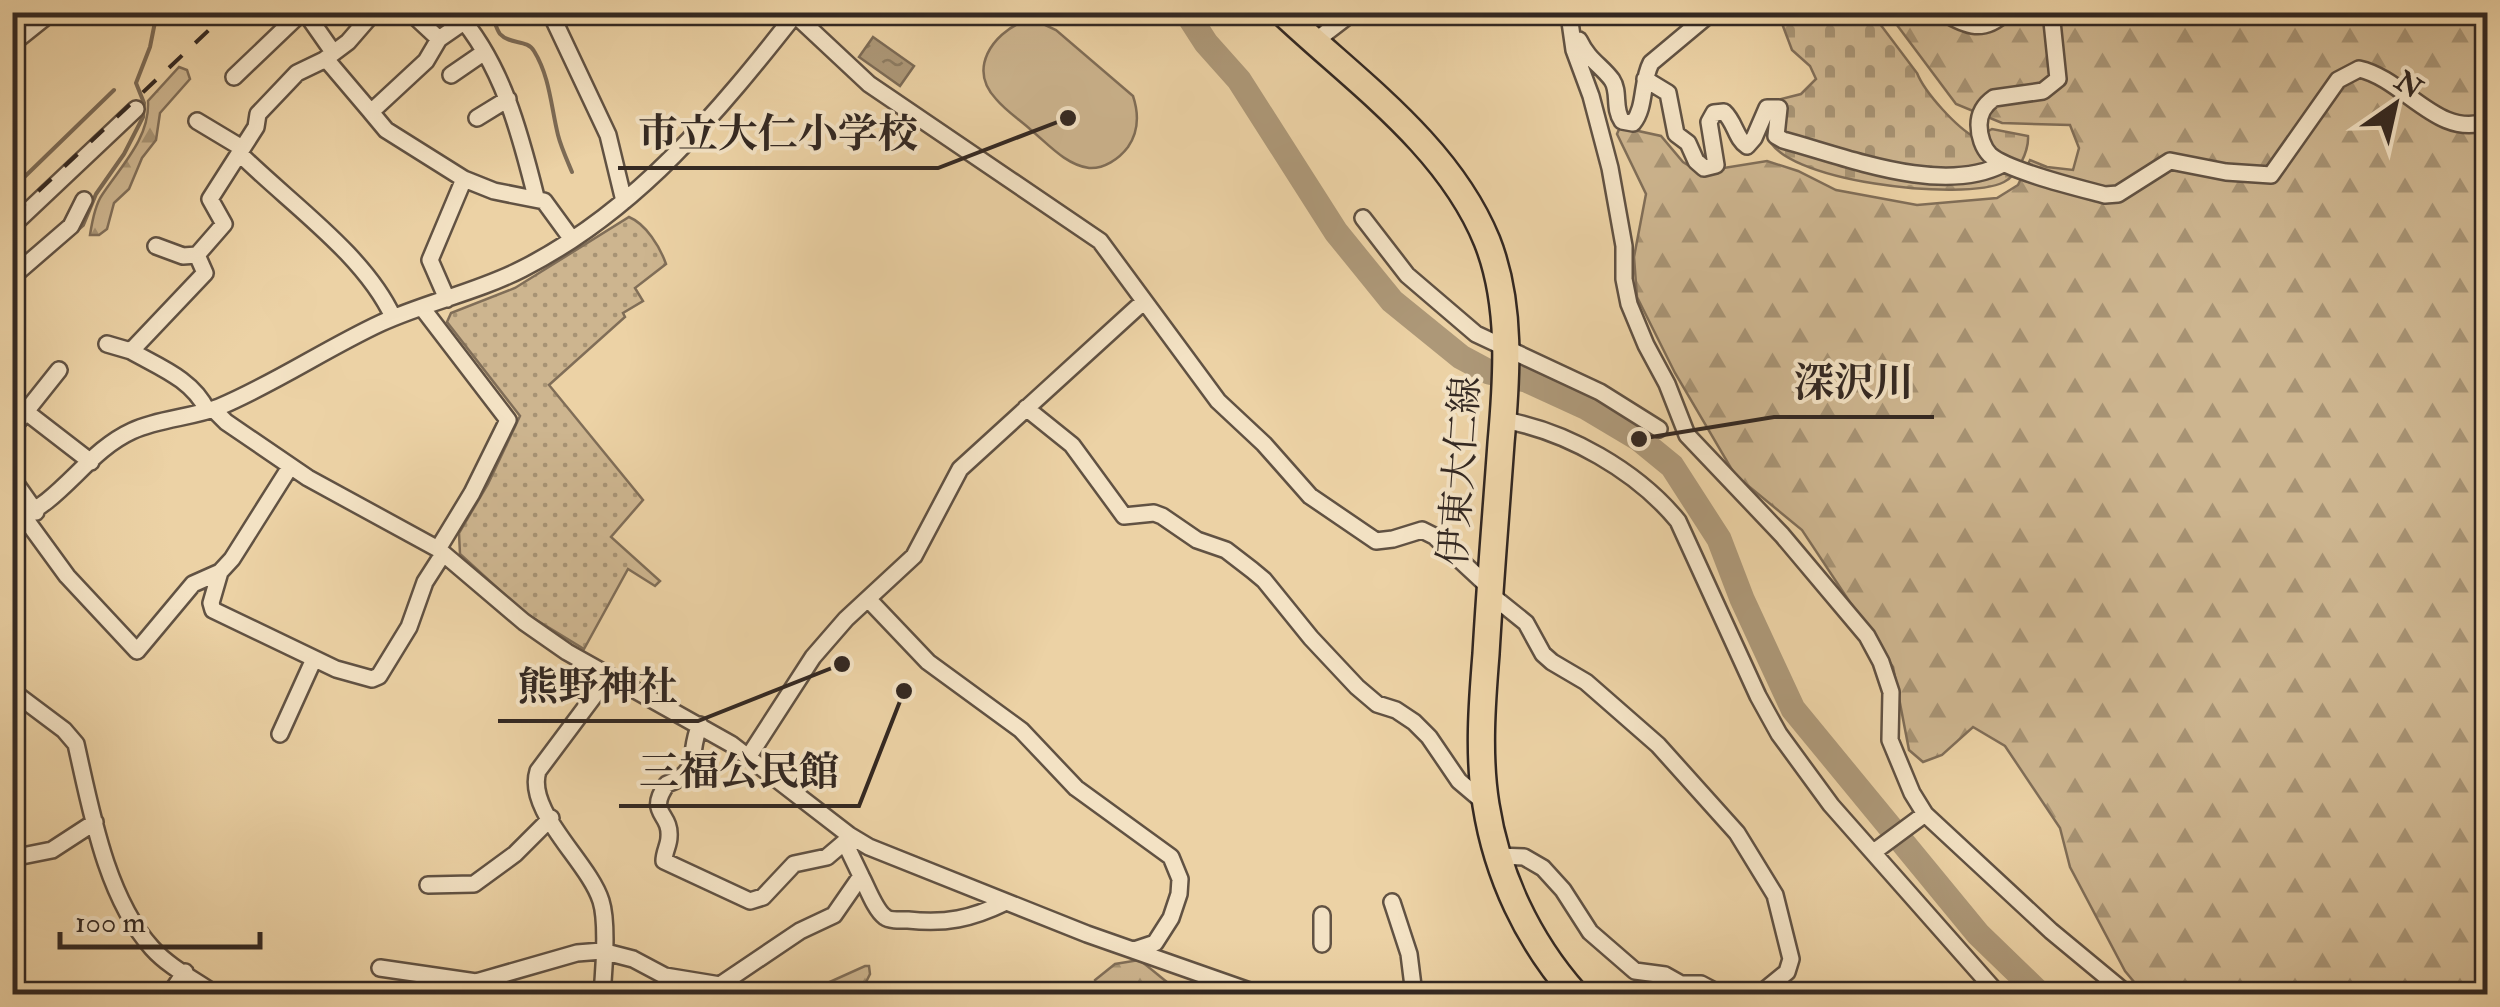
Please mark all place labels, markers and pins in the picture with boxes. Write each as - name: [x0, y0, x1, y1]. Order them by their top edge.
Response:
- callout: 市立大仁小学校: [618, 98, 938, 168]
- callout: 深沢川: [1774, 347, 1934, 417]
- callout: 熊野神社: [498, 651, 698, 721]
- callout: 三福公民館: [619, 736, 859, 806]

